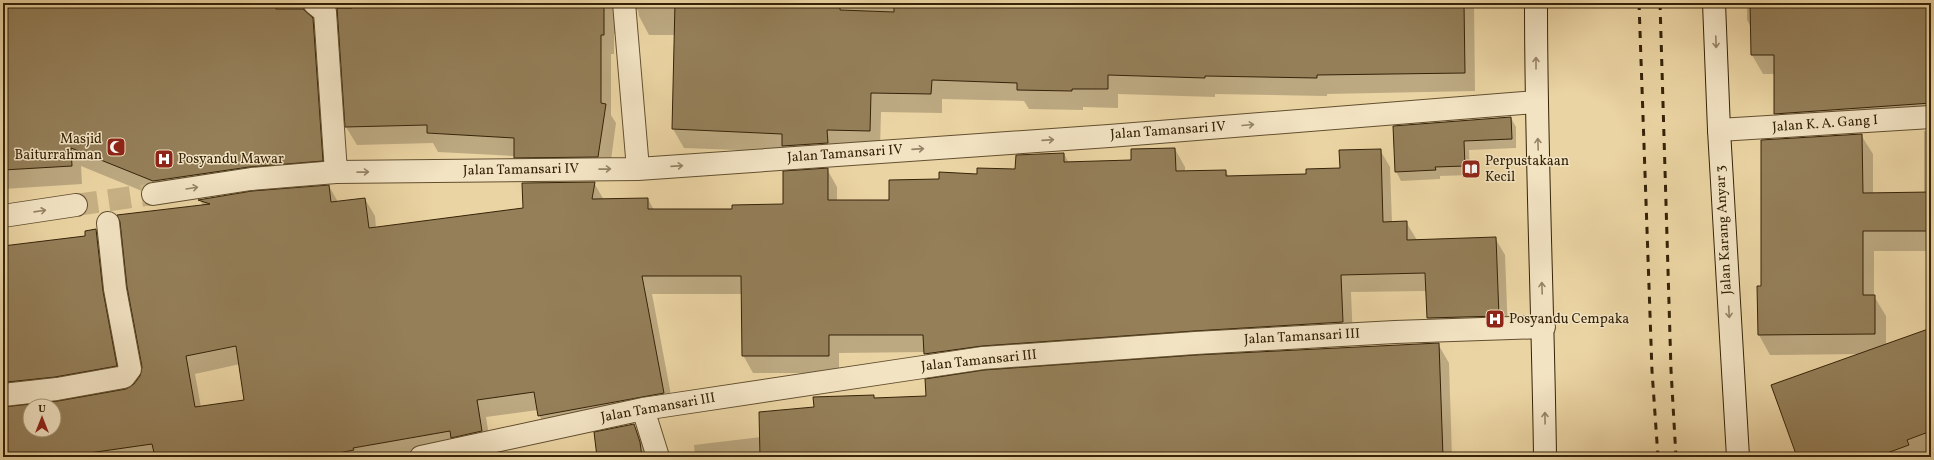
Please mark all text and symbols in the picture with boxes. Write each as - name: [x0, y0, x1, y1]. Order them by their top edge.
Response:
- one-way arrow: [1712, 35, 1719, 48]
- one-way arrow: [1532, 57, 1540, 70]
- street label: Jalan K. A. Gang I: [1771, 111, 1879, 137]
- street label: Jalan Tamansari IV: [1110, 117, 1227, 145]
- one-way arrow: [1241, 121, 1254, 128]
- place label: Masjid Baiturrahman: [15, 130, 102, 165]
- mosque icon: Masjid Baiturrahman: [105, 136, 127, 158]
- one-way arrow: [1041, 136, 1054, 143]
- one-way arrow: [1534, 138, 1542, 151]
- street label: Jalan Tamansari IV: [787, 140, 904, 168]
- one-way arrow: [911, 146, 924, 153]
- hospital icon: Posyandu Mawar: [153, 148, 175, 170]
- place label: Posyandu Mawar: [178, 150, 284, 169]
- place label: Perpustakaan Kecil: [1485, 152, 1569, 187]
- library icon: Perpustakaan Kecil: [1460, 158, 1482, 180]
- street label: Jalan Tamansari IV: [463, 159, 580, 181]
- one-way arrow: [670, 163, 683, 170]
- one-way arrow: [598, 165, 611, 173]
- street label: Jalan Karang Anyar 3: [1711, 165, 1737, 295]
- one-way arrow: [356, 168, 369, 176]
- one-way arrow: [185, 184, 198, 192]
- one-way arrow: [33, 207, 46, 215]
- one-way arrow: [1539, 282, 1546, 295]
- one-way arrow: [1725, 305, 1732, 318]
- hospital icon: Posyandu Cempaka: [1484, 308, 1506, 330]
- place label: Posyandu Cempaka: [1509, 310, 1629, 329]
- street label: Jalan Tamansari III: [1243, 324, 1361, 350]
- street label: Jalan Tamansari III: [920, 345, 1038, 377]
- street label: Jalan Tamansari III: [599, 389, 717, 427]
- north arrow: [22, 398, 62, 438]
- text: U: [38, 402, 46, 417]
- one-way arrow: [1541, 412, 1549, 425]

